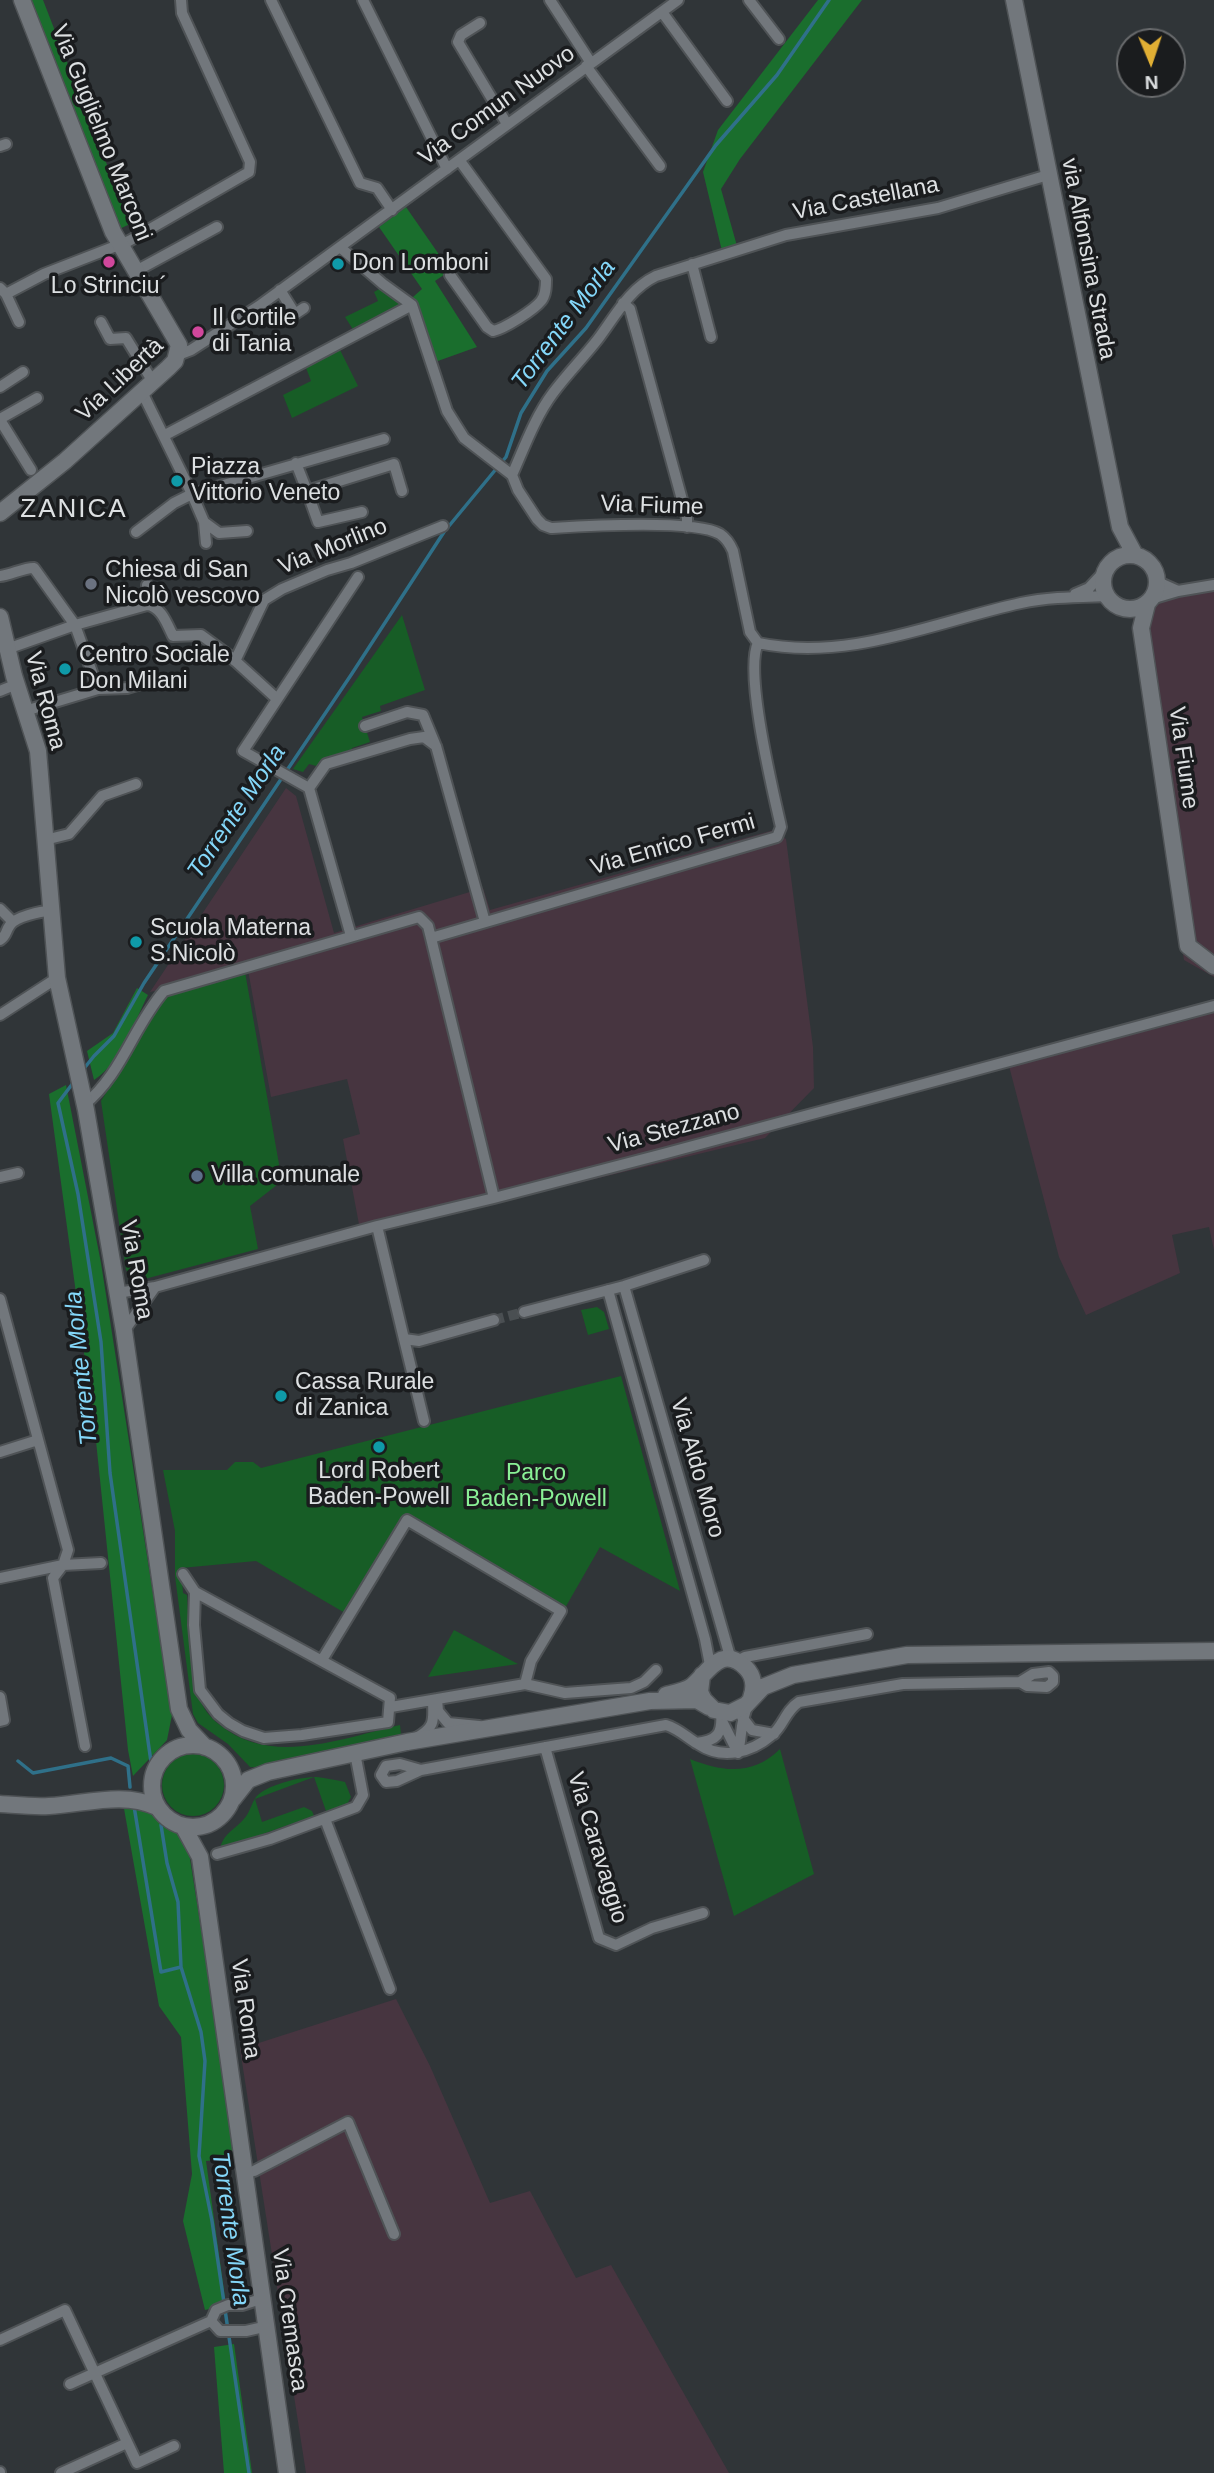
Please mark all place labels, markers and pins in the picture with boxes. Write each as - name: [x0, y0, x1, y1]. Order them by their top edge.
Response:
- place label: Don Lomboni: [352, 250, 489, 278]
- marker: Lo Strinciu´: [101, 254, 117, 270]
- marker: Don Lomboni: [330, 256, 346, 272]
- place label: Lo Strinciu´: [51, 273, 167, 301]
- place label: Il Cortile di Tania: [212, 305, 296, 359]
- marker: Il Cortile di Tania: [190, 324, 206, 340]
- place label: Piazza Vittorio Veneto: [191, 454, 340, 508]
- marker: Piazza Vittorio Veneto: [169, 473, 185, 489]
- place label: Chiesa di San Nicolò vescovo: [105, 557, 260, 611]
- marker: Chiesa di San Nicolò vescovo: [83, 576, 99, 592]
- place label: Centro Sociale Don Milani: [79, 642, 230, 696]
- marker: Centro Sociale Don Milani: [57, 661, 73, 677]
- place label: Scuola Materna S.Nicolò: [150, 915, 311, 969]
- marker: Scuola Materna S.Nicolò: [128, 934, 144, 950]
- place label: Villa comunale: [211, 1162, 360, 1190]
- marker: Villa comunale: [189, 1168, 205, 1184]
- place label: Cassa Rurale di Zanica: [295, 1369, 434, 1423]
- marker: Cassa Rurale di Zanica: [273, 1388, 289, 1404]
- marker: Lord Robert Baden-Powell: [371, 1439, 387, 1455]
- place label: Lord Robert Baden-Powell: [308, 1458, 450, 1512]

